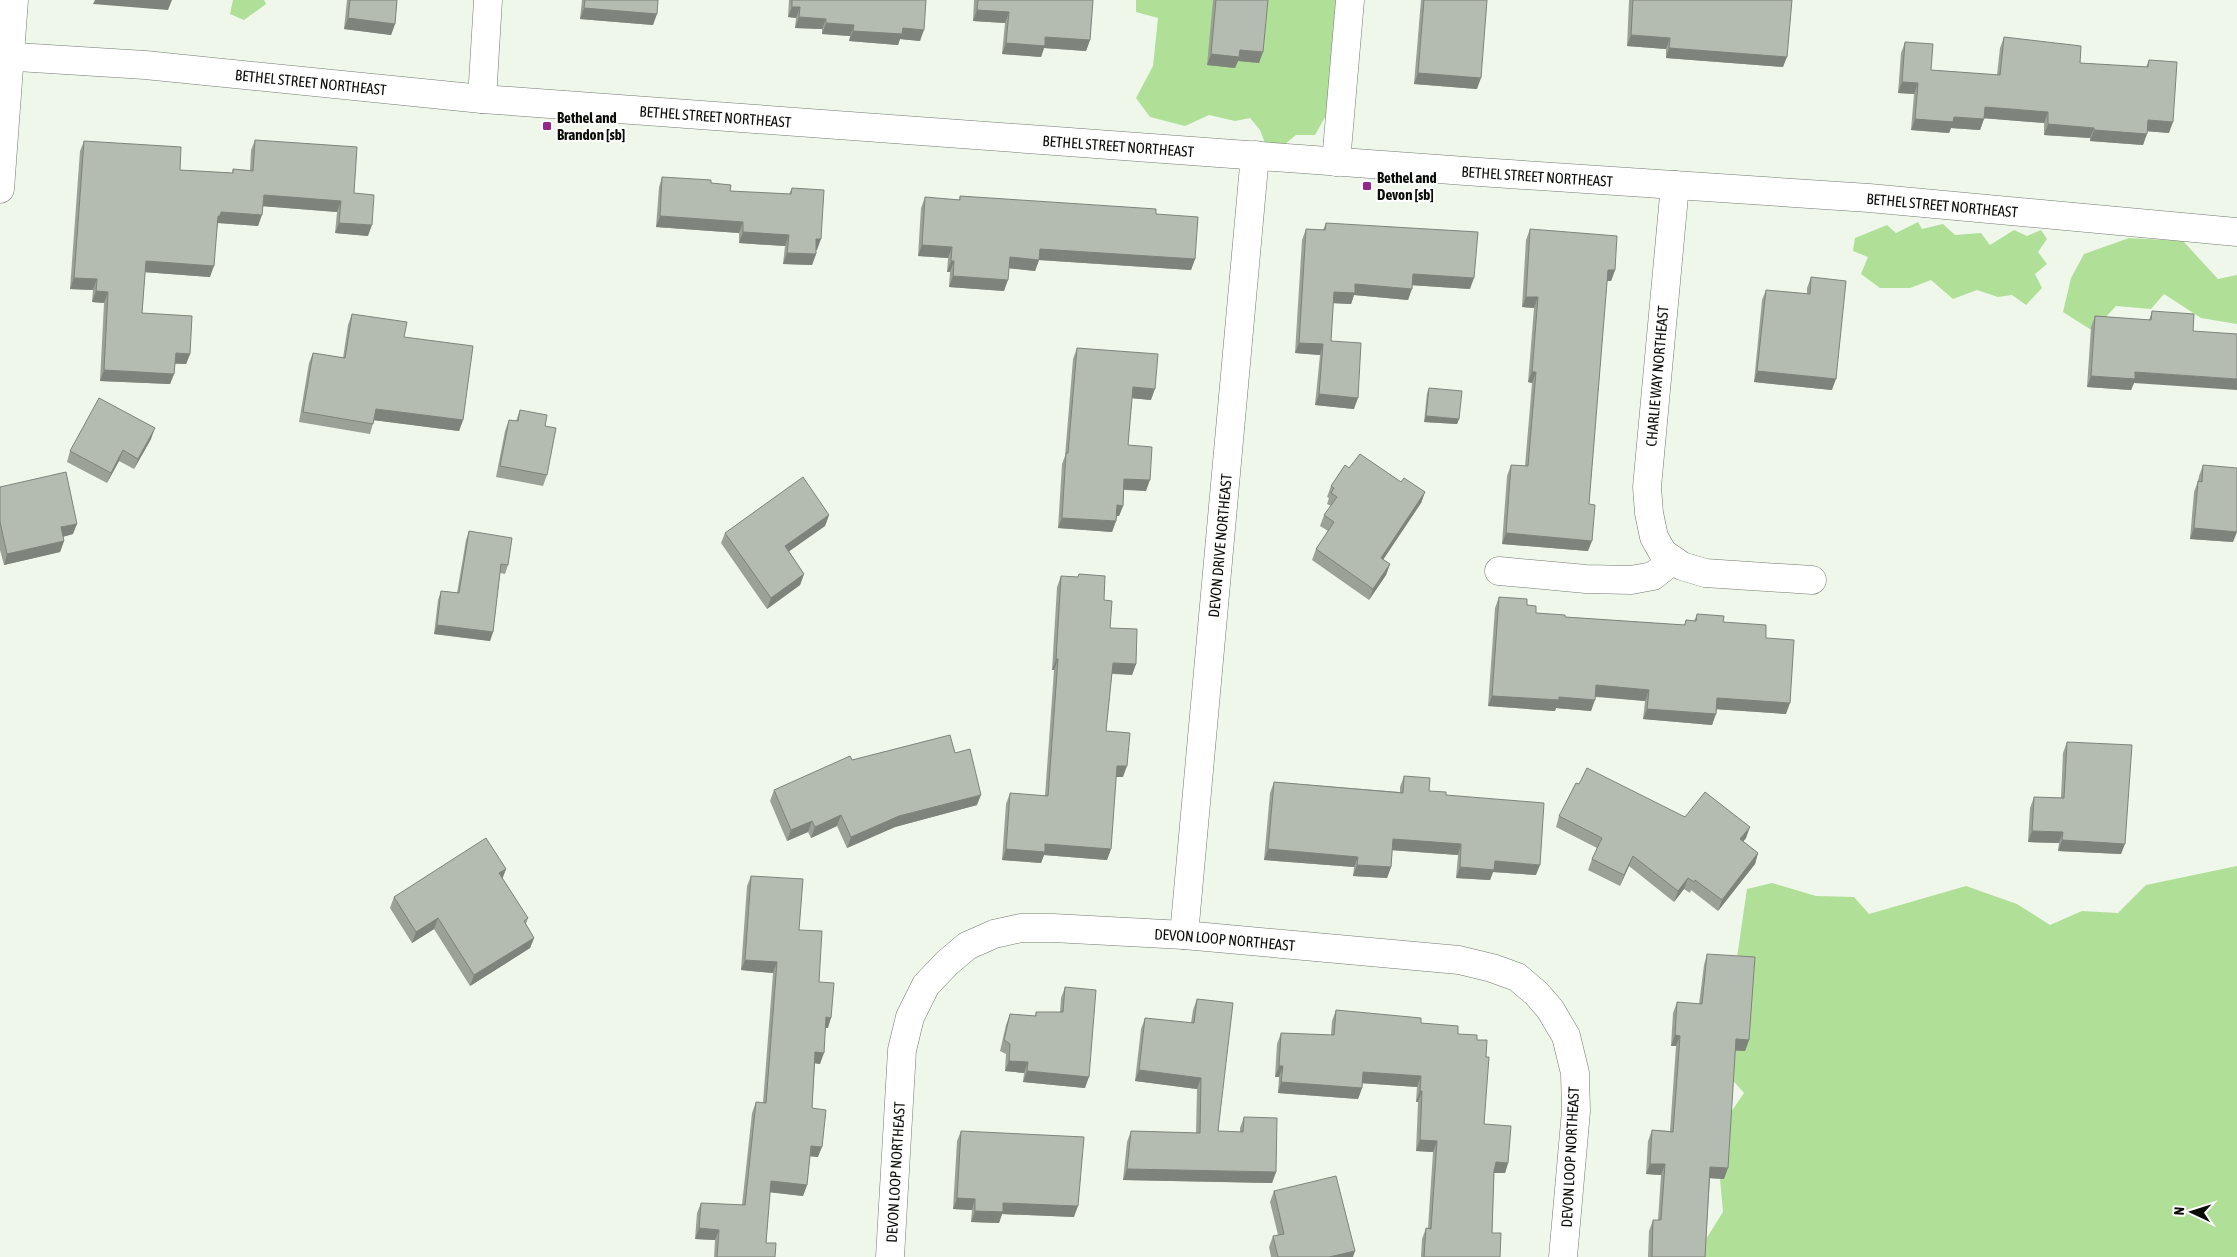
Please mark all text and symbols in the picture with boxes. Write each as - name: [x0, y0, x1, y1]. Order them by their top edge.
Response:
- street label: BETHEL STREET NORTHEAST: [234, 66, 388, 98]
- street label: BETHEL STREET NORTHEAST: [639, 102, 792, 130]
- place label: Bethel and Brandon [sb]: [557, 109, 625, 143]
- marker: Bethel and Brandon [sb]: [541, 120, 553, 132]
- street label: BETHEL STREET NORTHEAST: [1042, 132, 1195, 160]
- street label: BETHEL STREET NORTHEAST: [1461, 162, 1614, 189]
- place label: Bethel and Devon [sb]: [1377, 169, 1437, 203]
- marker: Bethel and Devon [sb]: [1361, 180, 1373, 192]
- street label: BETHEL STREET NORTHEAST: [1866, 189, 2019, 220]
- street label: CHARLIE WAY NORTHEAST: [1642, 304, 1672, 447]
- street label: DEVON DRIVE NORTHEAST: [1204, 473, 1234, 618]
- street label: DEVON LOOP NORTHEAST: [1154, 925, 1296, 954]
- street label: DEVON LOOP NORTHEAST: [1558, 1086, 1582, 1228]
- street label: DEVON LOOP NORTHEAST: [882, 1101, 908, 1243]
- north arrow: [2167, 1187, 2217, 1237]
- text: N: [2171, 1206, 2187, 1216]

